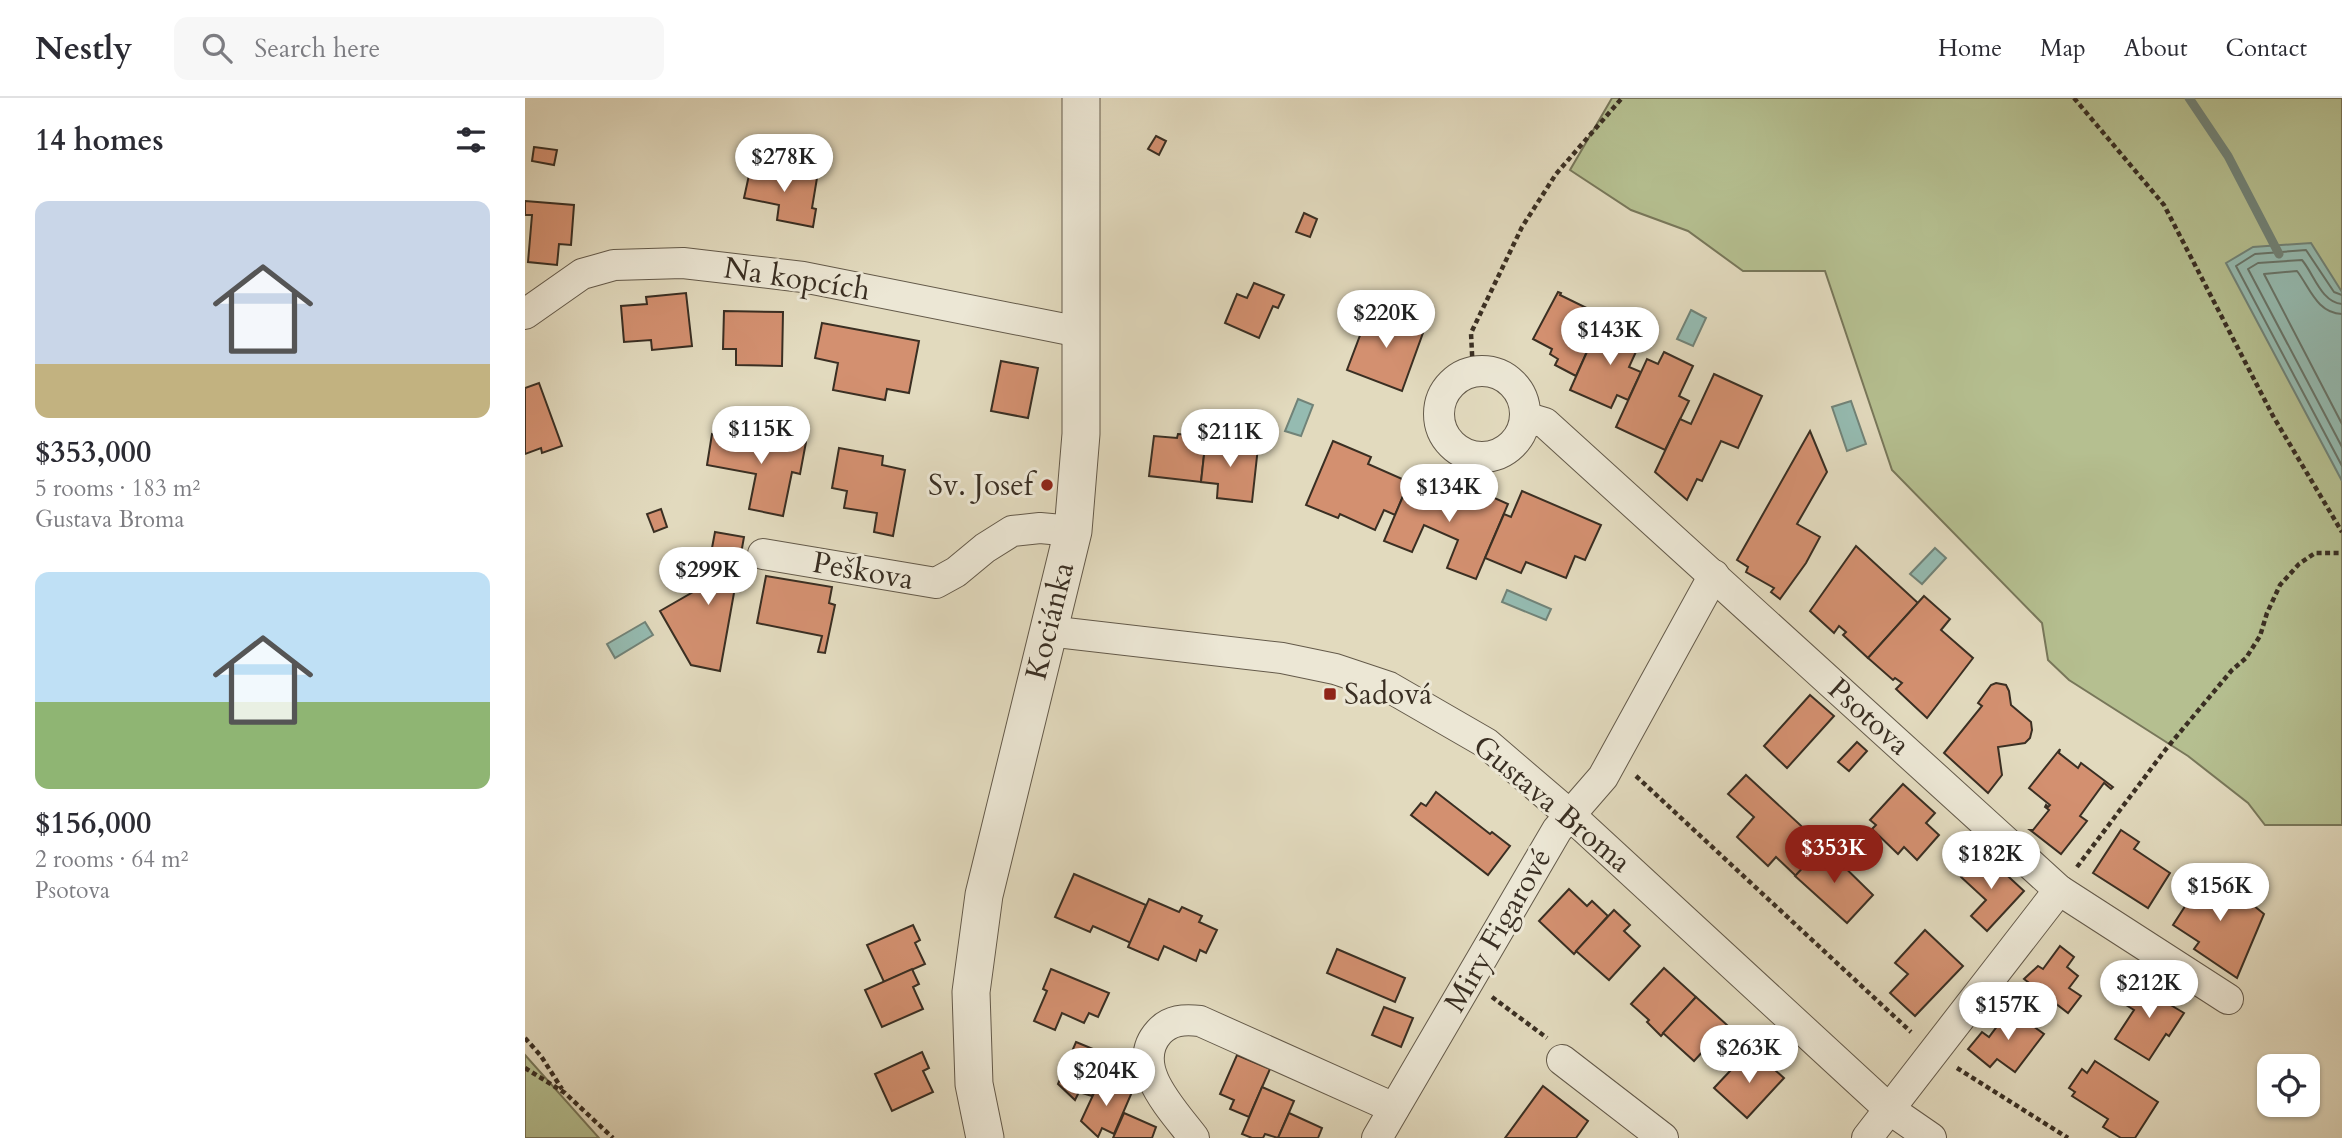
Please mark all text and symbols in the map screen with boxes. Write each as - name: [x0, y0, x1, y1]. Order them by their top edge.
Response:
- search box: [174, 17, 664, 80]
- text: Nestly: [35, 26, 132, 71]
- icon: search: [198, 29, 236, 67]
- text: Search here: [254, 31, 380, 66]
- text: Home: [1938, 32, 2002, 65]
- text: Map: [2040, 32, 2086, 65]
- text: About: [2124, 32, 2188, 65]
- text: Contact: [2226, 32, 2307, 65]
- text: 14 homes: [35, 120, 164, 161]
- icon: filters: [452, 121, 490, 159]
- pin: $278K: [735, 134, 833, 194]
- text: $278K: [751, 141, 817, 172]
- icon: home: [200, 246, 326, 372]
- street label: Na kopcích: [721, 247, 873, 311]
- pin: $220K: [1337, 290, 1435, 350]
- text: $220K: [1353, 297, 1419, 328]
- pin: $143K: [1561, 308, 1659, 367]
- text: $143K: [1577, 314, 1643, 345]
- pin: $115K: [712, 406, 810, 466]
- pin: $211K: [1181, 410, 1279, 469]
- text: $115K: [728, 413, 794, 444]
- text: $211K: [1197, 416, 1263, 447]
- text: $353,000: [35, 432, 151, 473]
- pin: $134K: [1400, 464, 1498, 524]
- place label: Sv. Josef: [928, 465, 1038, 506]
- text: $134K: [1416, 471, 1482, 502]
- text: 5 rooms · 183 m²: [35, 473, 200, 504]
- marker: Sv. Josef: [1039, 477, 1055, 493]
- text: Gustava Broma: [35, 504, 184, 535]
- street label: Peškova: [809, 542, 917, 600]
- pin: $299K: [659, 547, 757, 607]
- text: $299K: [675, 554, 741, 585]
- street label: Kociánka: [1016, 558, 1084, 684]
- icon: home: [200, 617, 326, 743]
- street label: Psotova: [1819, 669, 1919, 765]
- place label: Sadová: [1344, 674, 1432, 715]
- marker: Sadová: [1322, 686, 1338, 702]
- street label: Gustava Broma: [1464, 726, 1640, 882]
- text: $156,000: [35, 803, 151, 844]
- pin: $353K: [1785, 826, 1883, 885]
- text: $353K: [1801, 832, 1867, 863]
- pin: $182K: [1942, 832, 2040, 891]
- text: $182K: [1958, 838, 2024, 869]
- street label: Miry Figarové: [1435, 841, 1561, 1019]
- text: 2 rooms · 64 m²: [35, 844, 188, 875]
- pin: $156K: [2171, 864, 2269, 923]
- text: $156K: [2187, 870, 2253, 901]
- text: Psotova: [35, 875, 110, 906]
- pin: $212K: [2100, 960, 2198, 1020]
- text: $212K: [2116, 967, 2182, 998]
- pin: $157K: [1959, 982, 2057, 1042]
- text: $157K: [1975, 989, 2041, 1020]
- pin: $263K: [1700, 1026, 1798, 1085]
- text: $263K: [1716, 1032, 1782, 1063]
- pin: $204K: [1057, 1048, 1155, 1108]
- map controls: [2257, 1054, 2320, 1117]
- button: locate: [2257, 1054, 2320, 1117]
- text: $204K: [1073, 1055, 1139, 1086]

